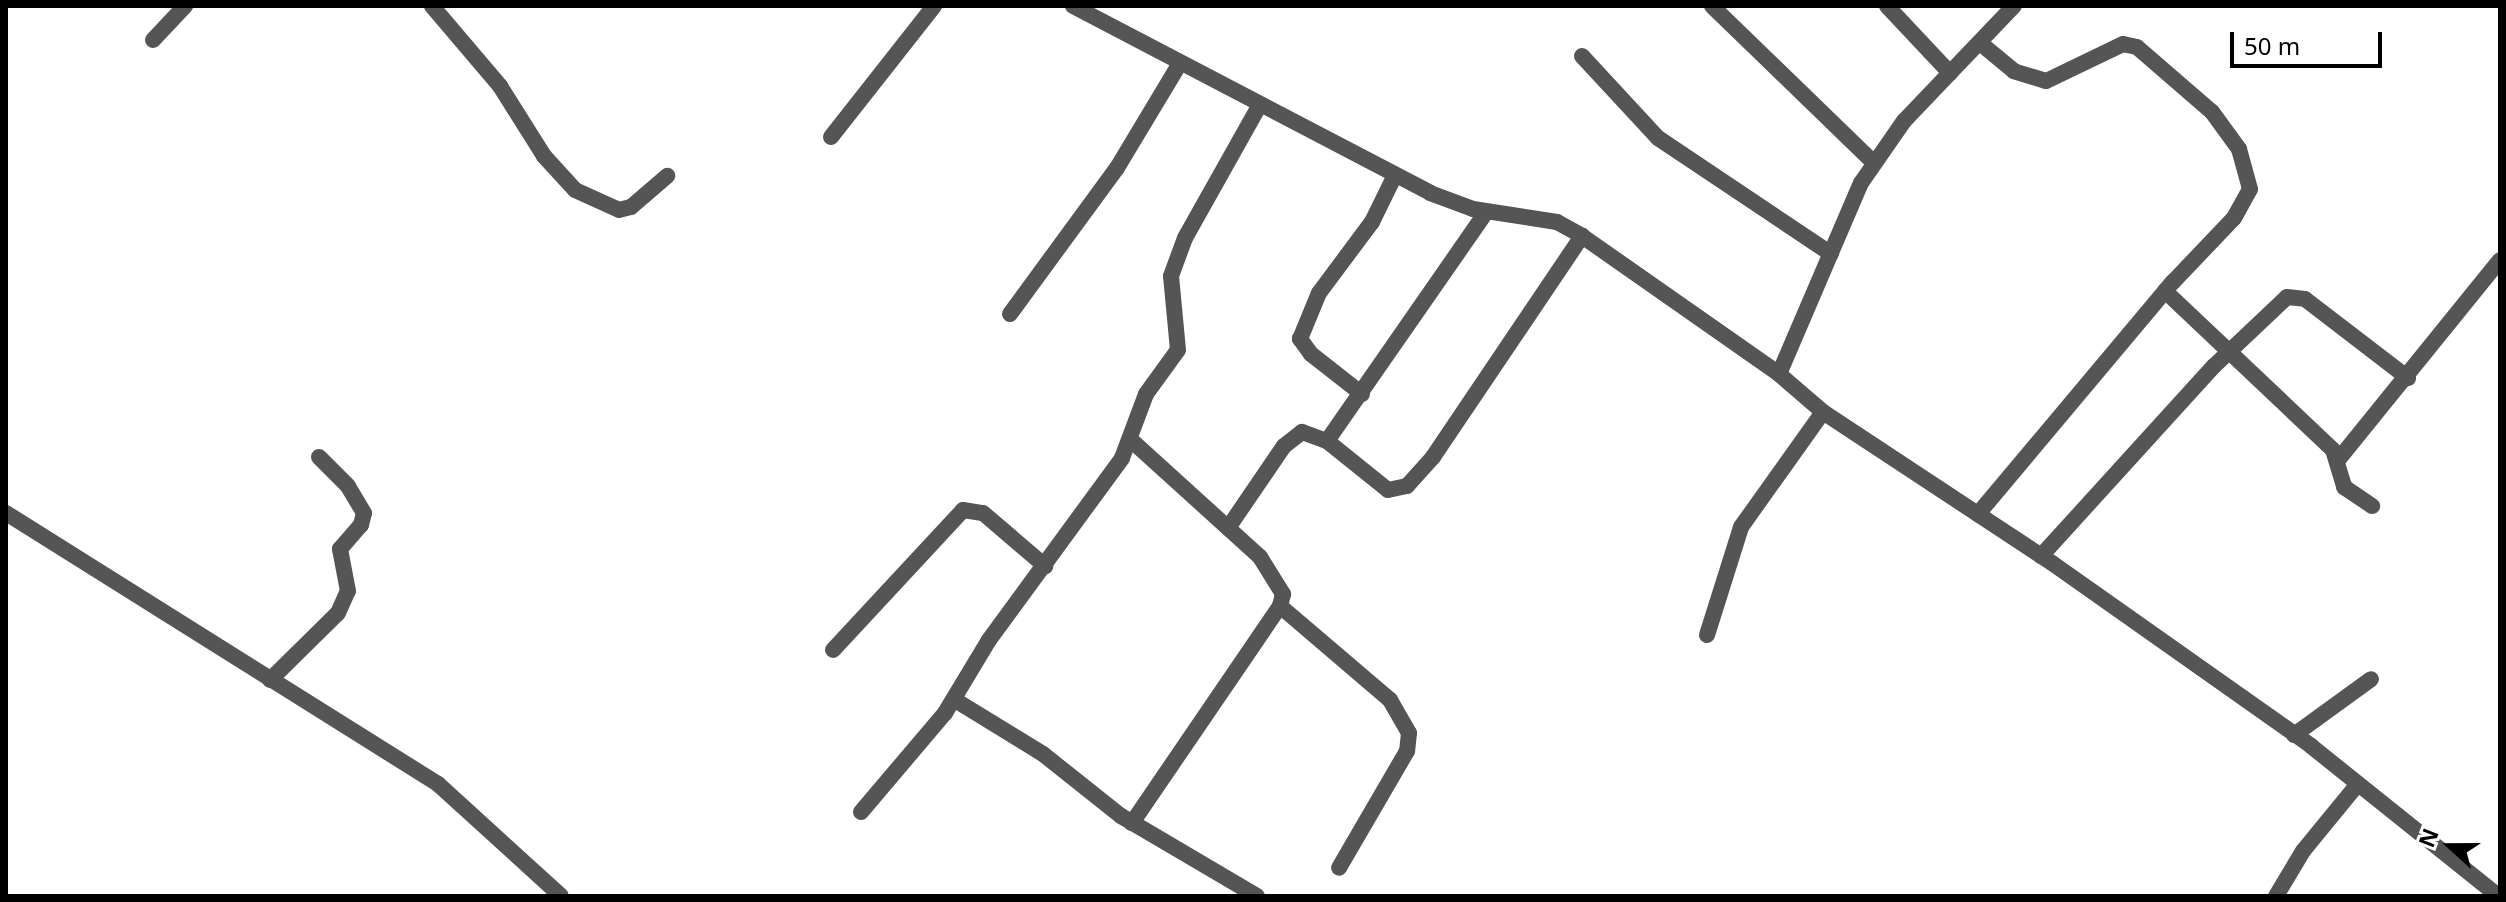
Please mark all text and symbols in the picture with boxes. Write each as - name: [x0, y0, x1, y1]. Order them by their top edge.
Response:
- scale bar: [2234, 16, 2386, 66]
- text: 50 m: [2244, 29, 2300, 62]
- north arrow: [2410, 806, 2490, 886]
- text: N: [2410, 824, 2445, 851]

